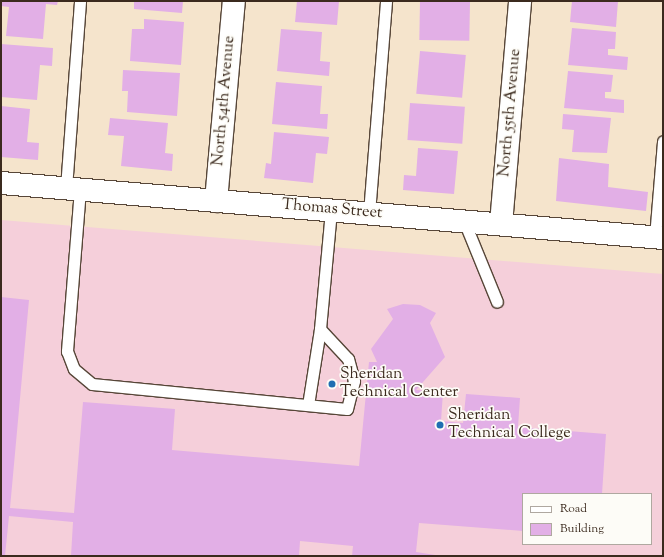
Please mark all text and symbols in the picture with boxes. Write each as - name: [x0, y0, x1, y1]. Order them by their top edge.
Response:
- street label: North 54th Avenue: [210, 35, 240, 167]
- street label: North 55th Avenue: [496, 48, 526, 178]
- street label: Thomas Street: [281, 196, 383, 224]
- place label: Sheridan Technical Center: [340, 365, 458, 403]
- marker: Sheridan Technical Center: [327, 379, 337, 389]
- place label: Sheridan Technical College: [448, 406, 571, 444]
- marker: Sheridan Technical College: [435, 420, 445, 430]
- legend: [522, 493, 652, 545]
- text: Road: [560, 500, 587, 518]
- text: Building: [560, 520, 604, 538]

